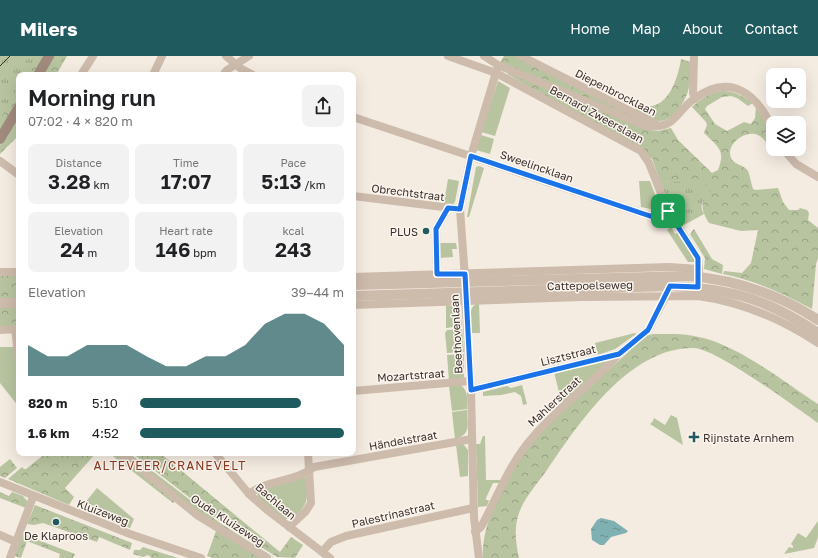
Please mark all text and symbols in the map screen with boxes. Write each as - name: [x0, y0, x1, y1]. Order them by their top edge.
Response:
- text: Milers: [20, 17, 78, 40]
- text: Home: [570, 20, 610, 37]
- text: Map: [632, 20, 660, 37]
- text: About: [682, 20, 723, 37]
- text: Contact: [745, 20, 798, 37]
- street label: Diepenbrocklaan: [573, 66, 659, 118]
- map controls: [766, 68, 806, 156]
- button: locate: [766, 68, 806, 108]
- street label: Bernard Zweerslaan: [548, 83, 646, 145]
- text: Morning run: [28, 84, 156, 111]
- button: share: [302, 85, 344, 127]
- text: 07:02 · 4 × 820 m: [28, 113, 133, 129]
- button: layers: [766, 116, 806, 156]
- street label: Sweelincklaan: [499, 147, 575, 185]
- text: Distance: [56, 156, 102, 169]
- text: Time: [173, 156, 199, 169]
- text: Pace: [280, 156, 306, 169]
- text: 3.28: [48, 169, 91, 193]
- text: 17:07: [161, 169, 211, 193]
- text: 5:13: [261, 169, 302, 193]
- text: km: [91, 178, 109, 191]
- text: /km: [302, 178, 325, 191]
- street label: Obrechtstraat: [371, 181, 445, 203]
- pin: [651, 194, 685, 228]
- icon: arrive: [657, 200, 679, 222]
- text: Elevation: [54, 224, 103, 237]
- text: Heart rate: [159, 224, 213, 237]
- text: kcal: [282, 224, 304, 237]
- place label: PLUS: [390, 225, 418, 238]
- marker: PLUS: [421, 226, 431, 236]
- text: 24: [60, 237, 85, 261]
- text: 146: [155, 237, 191, 261]
- text: 243: [275, 237, 312, 261]
- text: m: [85, 246, 97, 259]
- text: bpm: [191, 246, 217, 259]
- street label: Cattepoelseweg: [547, 278, 633, 292]
- text: Elevation: [28, 284, 86, 300]
- text: 39–44 m: [291, 284, 344, 300]
- street label: Beethovenlaan: [447, 294, 465, 374]
- street label: Lisztstraat: [539, 342, 597, 368]
- street label: Mozartstraat: [377, 366, 445, 384]
- street label: Mahlerstraat: [525, 373, 583, 429]
- text: 820 m: [28, 395, 67, 411]
- text: 5:10: [92, 395, 118, 411]
- text: 1.6 km: [28, 425, 69, 441]
- text: 4:52: [92, 425, 119, 441]
- street label: Händelstraat: [368, 428, 438, 452]
- marker: Rijnstate Arnhem: [688, 431, 700, 443]
- place label: Rijnstate Arnhem: [703, 431, 794, 444]
- district label: ALTEVEER/CRANEVELT: [93, 458, 247, 473]
- street label: Bachlaan: [253, 480, 299, 522]
- street label: Oude Kluizeweg: [189, 491, 267, 549]
- street label: Kluizeweg: [75, 496, 131, 528]
- street label: Palestrinastraat: [350, 498, 436, 530]
- marker: De Klaproos: [51, 517, 61, 527]
- place label: De Klaproos: [24, 529, 88, 542]

